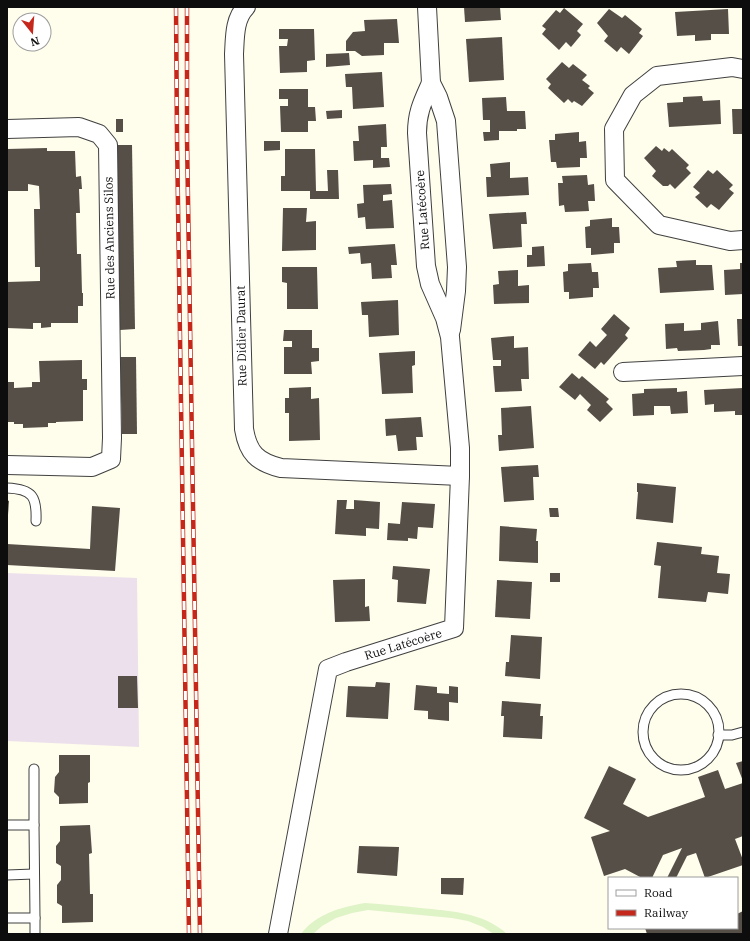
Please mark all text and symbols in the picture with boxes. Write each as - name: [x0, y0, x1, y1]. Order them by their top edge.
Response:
- north arrow: [12, 12, 52, 52]
- text: N: [28, 34, 41, 50]
- street label: Rue Latécoère: [412, 170, 432, 250]
- street label: Rue des Anciens Silos: [100, 176, 118, 299]
- street label: Rue Didier Daurat: [233, 285, 249, 387]
- street label: Rue Latécoère: [363, 625, 443, 663]
- legend: [608, 877, 738, 929]
- text: Road: [644, 885, 673, 900]
- text: Railway: [644, 905, 689, 920]

